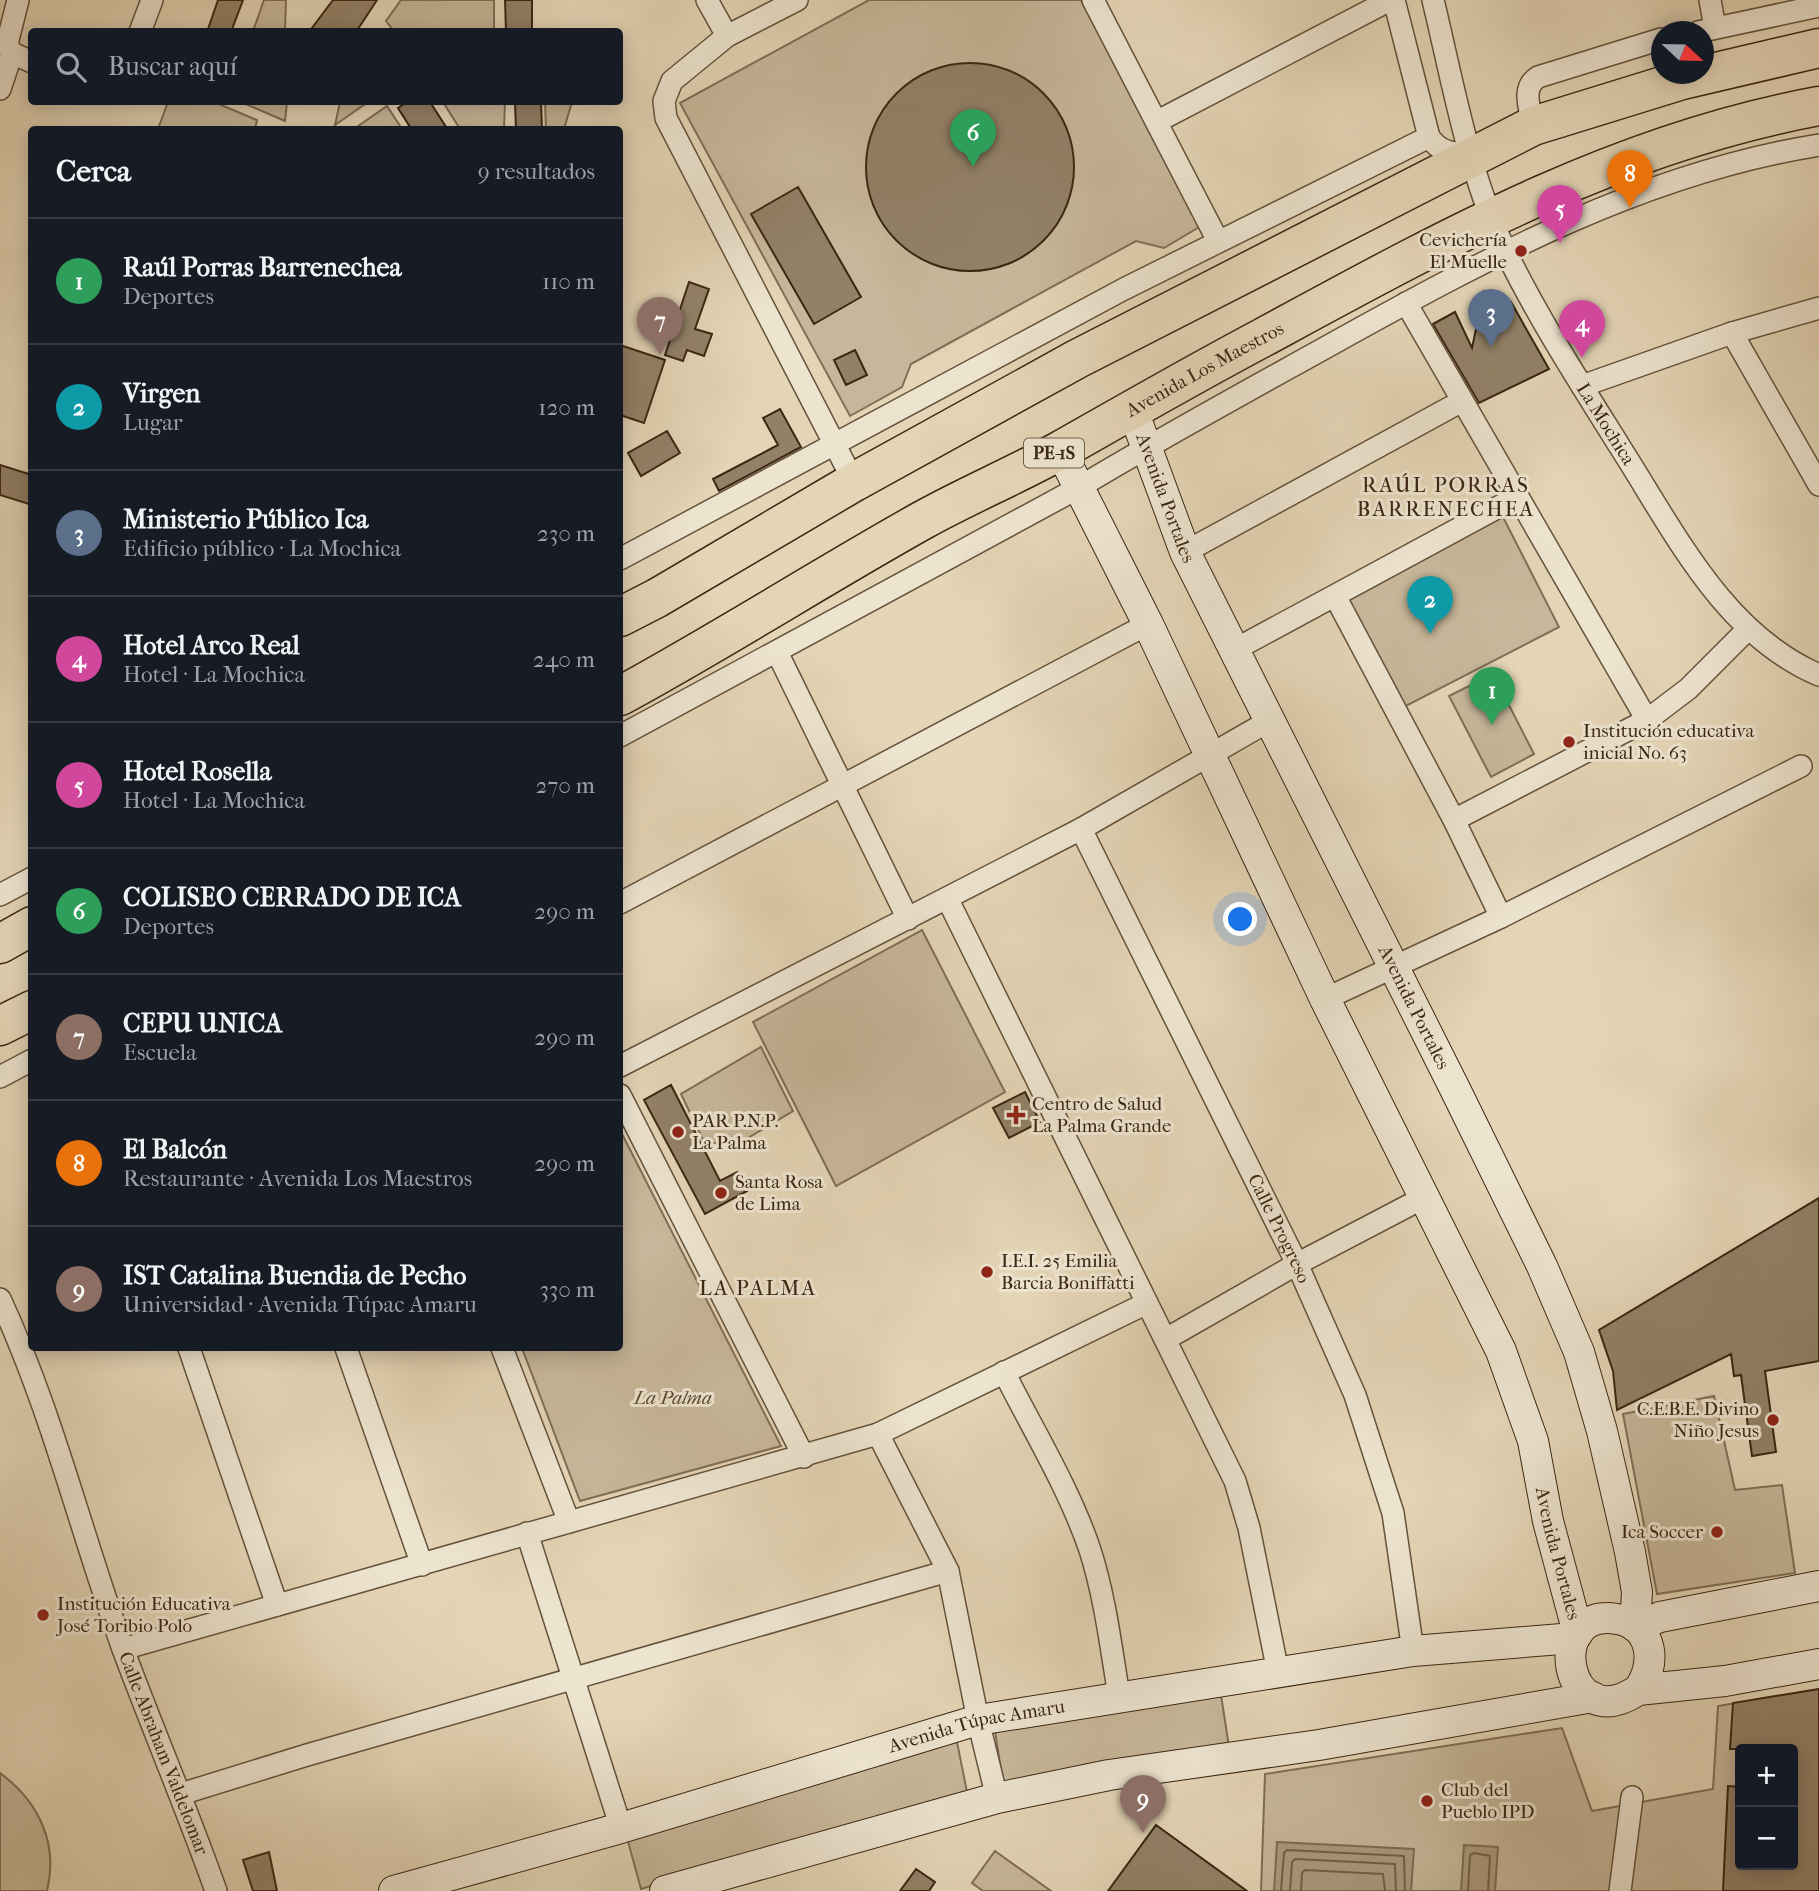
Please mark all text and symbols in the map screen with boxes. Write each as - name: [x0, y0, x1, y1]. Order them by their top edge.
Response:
- north arrow: [1651, 21, 1714, 84]
- search box: [28, 28, 623, 105]
- icon: search: [52, 48, 90, 86]
- text: Buscar aquí: [108, 51, 237, 82]
- pin: 6: [950, 109, 996, 167]
- pin: 8: [1607, 150, 1653, 208]
- text: Cerca: [56, 154, 131, 189]
- text: 9 resultados: [478, 158, 595, 185]
- pin: 5: [1537, 185, 1583, 243]
- place label: Cevichería El Muelle: [1419, 229, 1507, 273]
- marker: Cevichería El Muelle: [1513, 243, 1529, 259]
- text: Raúl Porras Barrenechea: [123, 252, 401, 283]
- text: 1: [75, 268, 83, 295]
- text: 110 m: [542, 268, 595, 295]
- text: Deportes: [123, 283, 214, 310]
- pin: 3: [1468, 289, 1514, 347]
- pin: 7: [637, 297, 683, 355]
- pin: 4: [1559, 300, 1605, 358]
- street label: Avenida Los Maestros: [1121, 317, 1287, 422]
- text: Virgen: [123, 378, 200, 409]
- street label: La Mochica: [1572, 379, 1640, 469]
- text: 2: [73, 394, 85, 421]
- text: 120 m: [538, 394, 595, 421]
- text: Lugar: [123, 409, 183, 436]
- street label: Avenida Portales: [1131, 430, 1200, 566]
- road number: PE-1S: [1024, 438, 1084, 467]
- district label: RAÚL PORRAS BARRENECHEA: [1357, 473, 1535, 521]
- text: Ministerio Público Ica: [123, 504, 368, 535]
- text: 3: [74, 520, 84, 547]
- text: 230 m: [537, 520, 595, 547]
- text: Edificio público · La Mochica: [123, 535, 401, 562]
- pin: 2: [1407, 576, 1453, 634]
- text: Hotel Arco Real: [123, 630, 300, 661]
- text: 4: [72, 646, 86, 673]
- text: 240 m: [533, 646, 595, 673]
- text: Hotel · La Mochica: [123, 661, 305, 688]
- pin: 1: [1469, 667, 1515, 725]
- place label: Institución educativa inicial No. 63: [1583, 720, 1755, 764]
- marker: Institución educativa inicial No. 63: [1561, 734, 1577, 750]
- text: Hotel Rosella: [123, 756, 272, 787]
- text: 5: [74, 772, 84, 799]
- text: 270 m: [535, 772, 595, 799]
- text: Hotel · La Mochica: [123, 787, 305, 814]
- text: COLISEO CERRADO DE ICA: [123, 882, 461, 913]
- text: 6: [73, 898, 85, 925]
- text: 290 m: [534, 898, 595, 925]
- your location: [1223, 902, 1257, 936]
- text: Deportes: [123, 913, 214, 940]
- street label: Avenida Portales: [1373, 941, 1454, 1073]
- text: CEPU UNICA: [123, 1008, 282, 1039]
- text: 7: [73, 1024, 85, 1051]
- text: 290 m: [534, 1024, 595, 1051]
- text: Escuela: [123, 1039, 197, 1066]
- place label: Centro de Salud La Palma Grande: [1032, 1093, 1171, 1137]
- marker: Centro de Salud La Palma Grande: [1006, 1105, 1026, 1125]
- place label: PAR P.N.P. La Palma: [692, 1110, 778, 1154]
- marker: PAR P.N.P. La Palma: [670, 1124, 686, 1140]
- text: El Balcón: [123, 1134, 227, 1165]
- text: 8: [73, 1150, 85, 1177]
- text: 290 m: [534, 1150, 595, 1177]
- text: Restaurante · Avenida Los Maestros: [123, 1165, 472, 1192]
- street label: Calle Progreso: [1243, 1170, 1315, 1287]
- place label: Santa Rosa de Lima: [735, 1171, 823, 1215]
- marker: Santa Rosa de Lima: [713, 1185, 729, 1201]
- place label: I.E.I. 25 Emilia Barcia Boniffatti: [1001, 1250, 1135, 1294]
- text: IST Catalina Buendia de Pecho: [123, 1260, 466, 1291]
- marker: I.E.I. 25 Emilia Barcia Boniffatti: [979, 1264, 995, 1280]
- text: 9: [73, 1276, 85, 1303]
- text: 330 m: [539, 1276, 595, 1303]
- district label: LA PALMA: [699, 1276, 817, 1300]
- text: Universidad · Avenida Túpac Amaru: [123, 1291, 477, 1318]
- park label: La Palma: [632, 1387, 712, 1409]
- place label: C.E.B.E. Divino Niño Jesus: [1637, 1398, 1759, 1442]
- marker: C.E.B.E. Divino Niño Jesus: [1765, 1412, 1781, 1428]
- street label: Avenida Portales: [1531, 1484, 1585, 1622]
- place label: Ica Soccer: [1621, 1521, 1704, 1543]
- marker: Ica Soccer: [1709, 1524, 1725, 1540]
- place label: Institución Educativa José Toribio Polo: [55, 1593, 231, 1637]
- marker: Institución Educativa José Toribio Polo: [35, 1607, 51, 1623]
- street label: Calle Abraham Valdelomar: [114, 1649, 213, 1859]
- street label: Avenida Túpac Amaru: [885, 1695, 1067, 1758]
- map controls: [1735, 1744, 1798, 1870]
- button: +: [1735, 1744, 1798, 1807]
- pin: 9: [1120, 1775, 1166, 1833]
- place label: Club del Pueblo IPD: [1441, 1779, 1534, 1823]
- marker: Club del Pueblo IPD: [1419, 1793, 1435, 1809]
- button: −: [1735, 1807, 1798, 1870]

